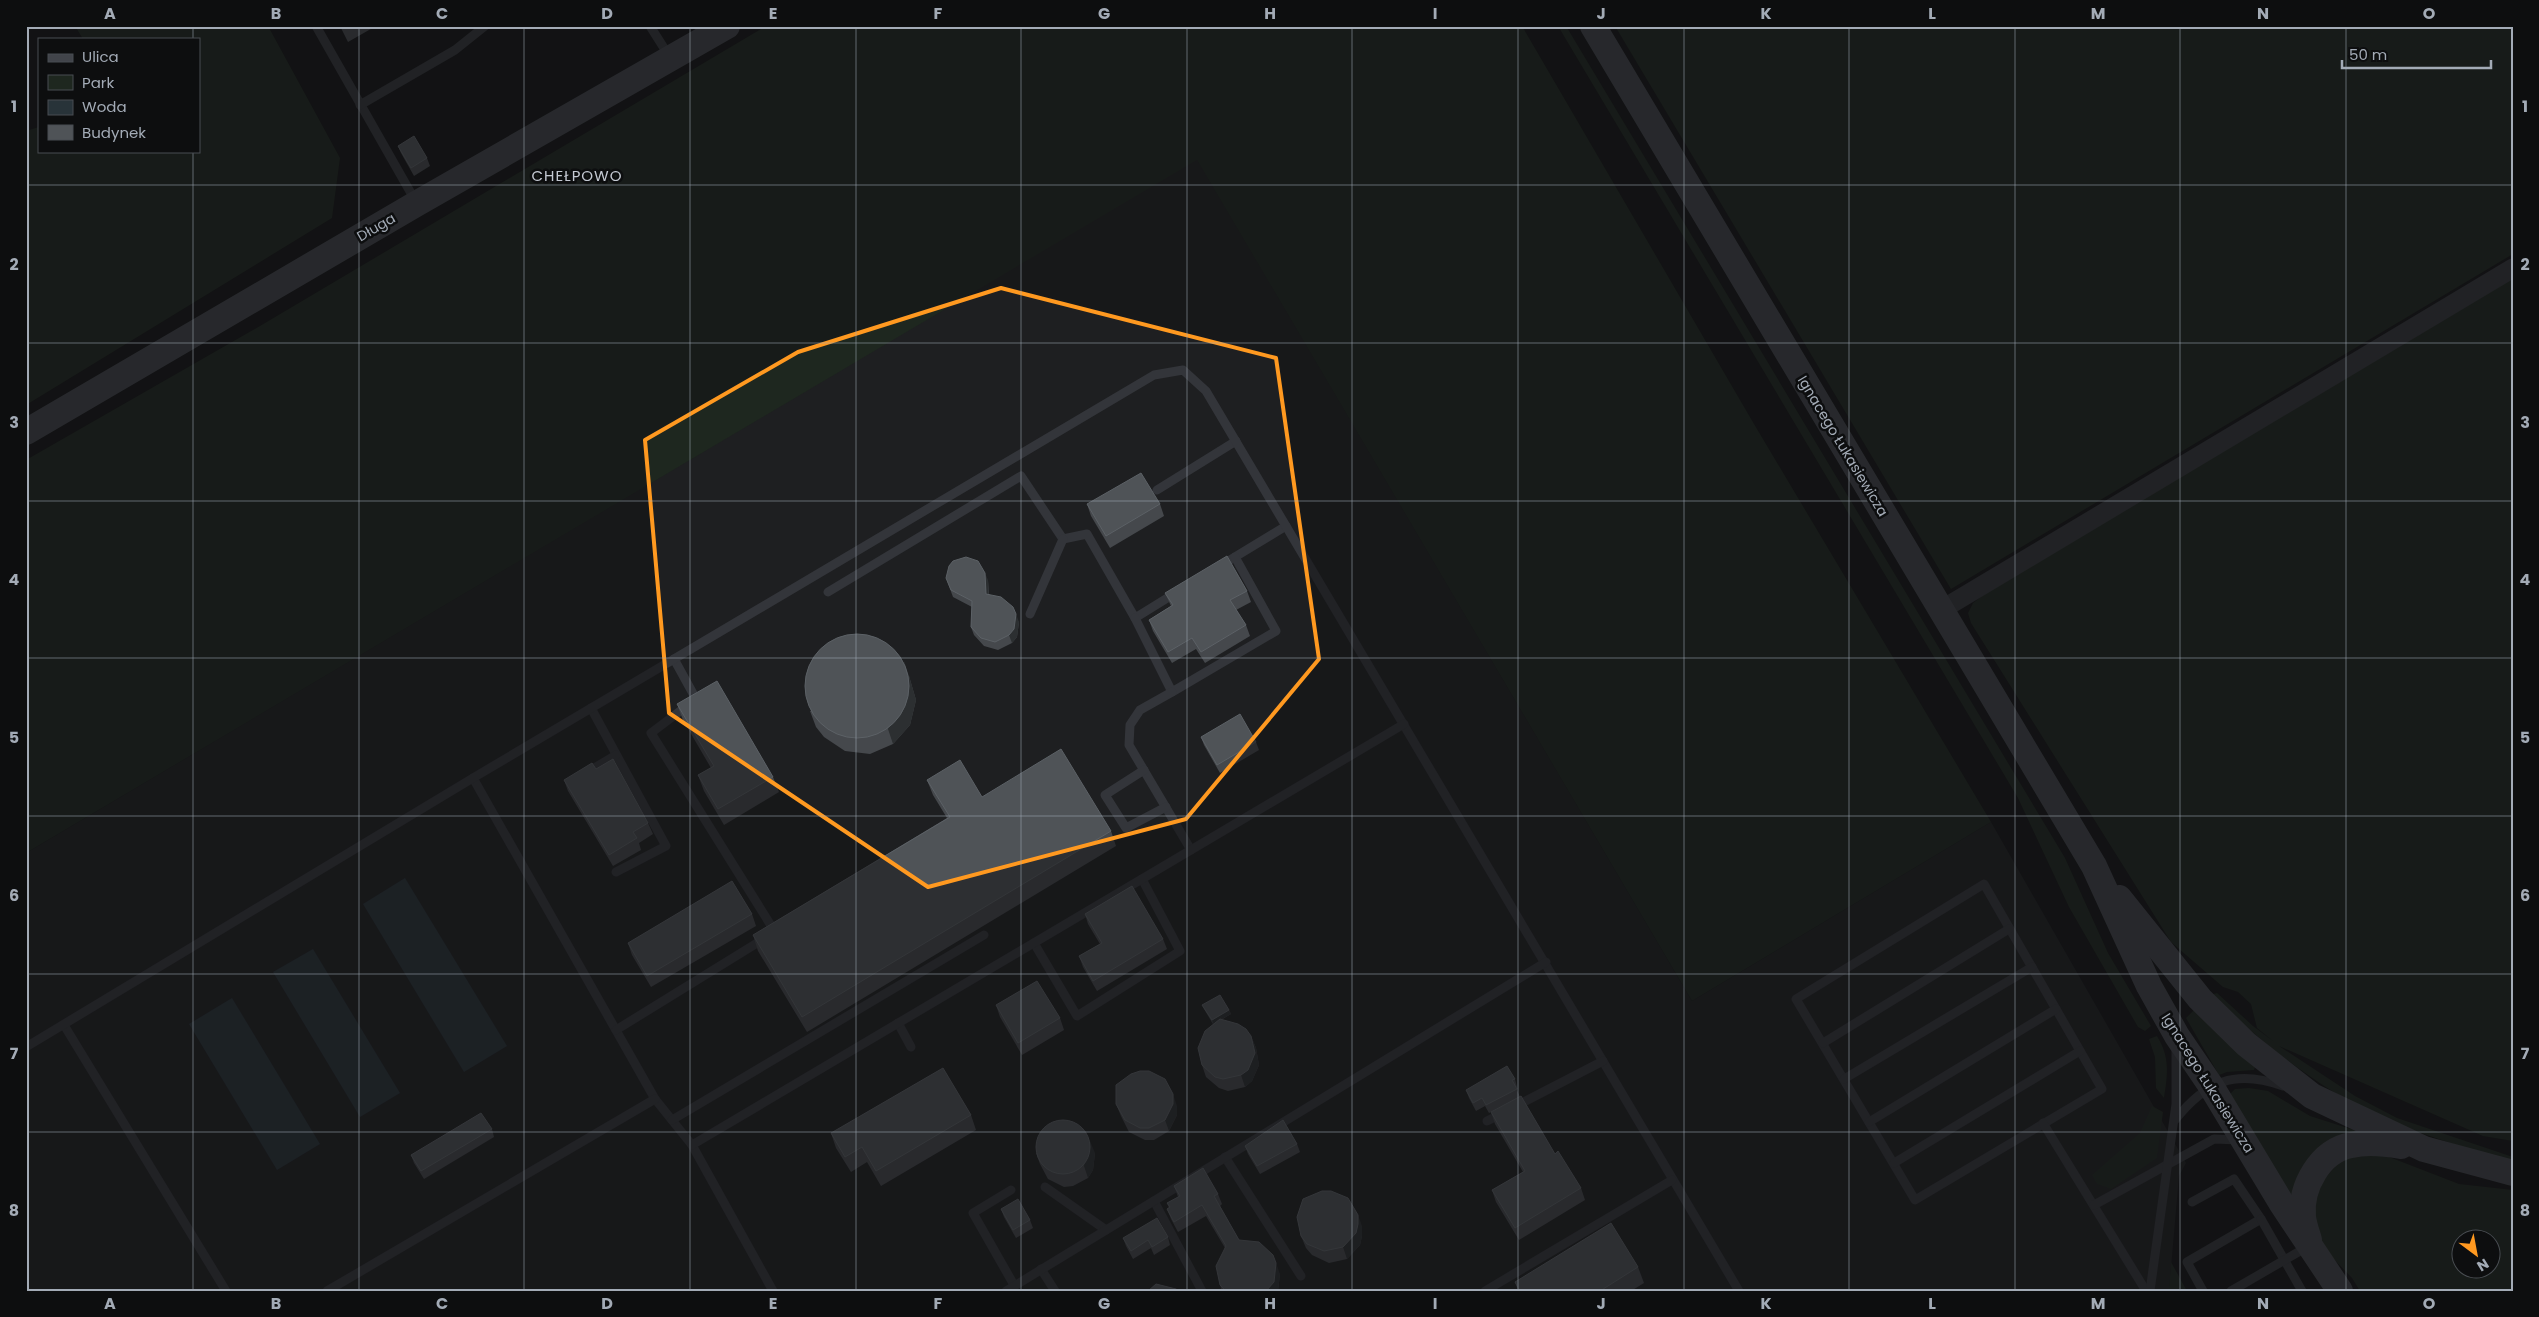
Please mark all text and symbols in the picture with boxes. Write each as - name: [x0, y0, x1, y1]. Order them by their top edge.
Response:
- text: A: [104, 2, 116, 25]
- text: B: [271, 2, 281, 25]
- text: C: [436, 2, 448, 25]
- text: D: [601, 2, 613, 25]
- text: E: [769, 2, 777, 25]
- text: F: [934, 2, 943, 25]
- text: G: [1098, 2, 1110, 25]
- text: H: [1264, 2, 1276, 25]
- text: I: [1433, 2, 1437, 25]
- text: J: [1596, 2, 1606, 25]
- text: K: [1760, 2, 1772, 25]
- text: L: [1928, 2, 1936, 25]
- text: M: [2091, 2, 2105, 25]
- text: N: [2257, 2, 2269, 25]
- text: O: [2423, 2, 2436, 25]
- legend: [38, 38, 200, 152]
- scale bar: [2342, 38, 2490, 70]
- text: 50 m: [2349, 44, 2387, 65]
- text: Ulica: [82, 46, 119, 67]
- text: Park: [82, 72, 114, 93]
- text: 1: [11, 95, 17, 118]
- text: 1: [2522, 95, 2528, 118]
- text: Woda: [82, 96, 127, 117]
- text: Budynek: [82, 122, 146, 143]
- district label: CHEŁPOWO: [531, 165, 623, 186]
- street label: Długa: [353, 208, 399, 246]
- text: 2: [9, 253, 19, 276]
- text: 2: [2520, 253, 2530, 276]
- street label: Ignacego Łukasiewicza: [1793, 372, 1893, 520]
- text: 3: [9, 411, 19, 434]
- text: 3: [2520, 411, 2530, 434]
- text: 4: [9, 568, 20, 591]
- text: 4: [2520, 568, 2531, 591]
- text: 5: [9, 726, 19, 749]
- text: 5: [2520, 726, 2530, 749]
- text: 6: [9, 884, 19, 907]
- text: 6: [2520, 884, 2530, 907]
- street label: Ignacego Łukasiewicza: [2157, 1009, 2259, 1157]
- text: 7: [10, 1042, 19, 1065]
- text: 7: [2521, 1042, 2530, 1065]
- text: 8: [9, 1199, 19, 1222]
- text: 8: [2520, 1199, 2530, 1222]
- north arrow: [2452, 1230, 2502, 1280]
- text: N: [2473, 1254, 2493, 1276]
- text: A: [104, 1292, 116, 1315]
- text: B: [271, 1292, 281, 1315]
- text: C: [436, 1292, 448, 1315]
- text: D: [601, 1292, 613, 1315]
- text: E: [769, 1292, 777, 1315]
- text: F: [934, 1292, 943, 1315]
- text: G: [1098, 1292, 1110, 1315]
- text: H: [1264, 1292, 1276, 1315]
- text: I: [1433, 1292, 1437, 1315]
- text: J: [1596, 1292, 1606, 1315]
- text: K: [1760, 1292, 1772, 1315]
- text: L: [1928, 1292, 1936, 1315]
- text: M: [2091, 1292, 2105, 1315]
- text: N: [2257, 1292, 2269, 1315]
- text: O: [2423, 1292, 2436, 1315]

